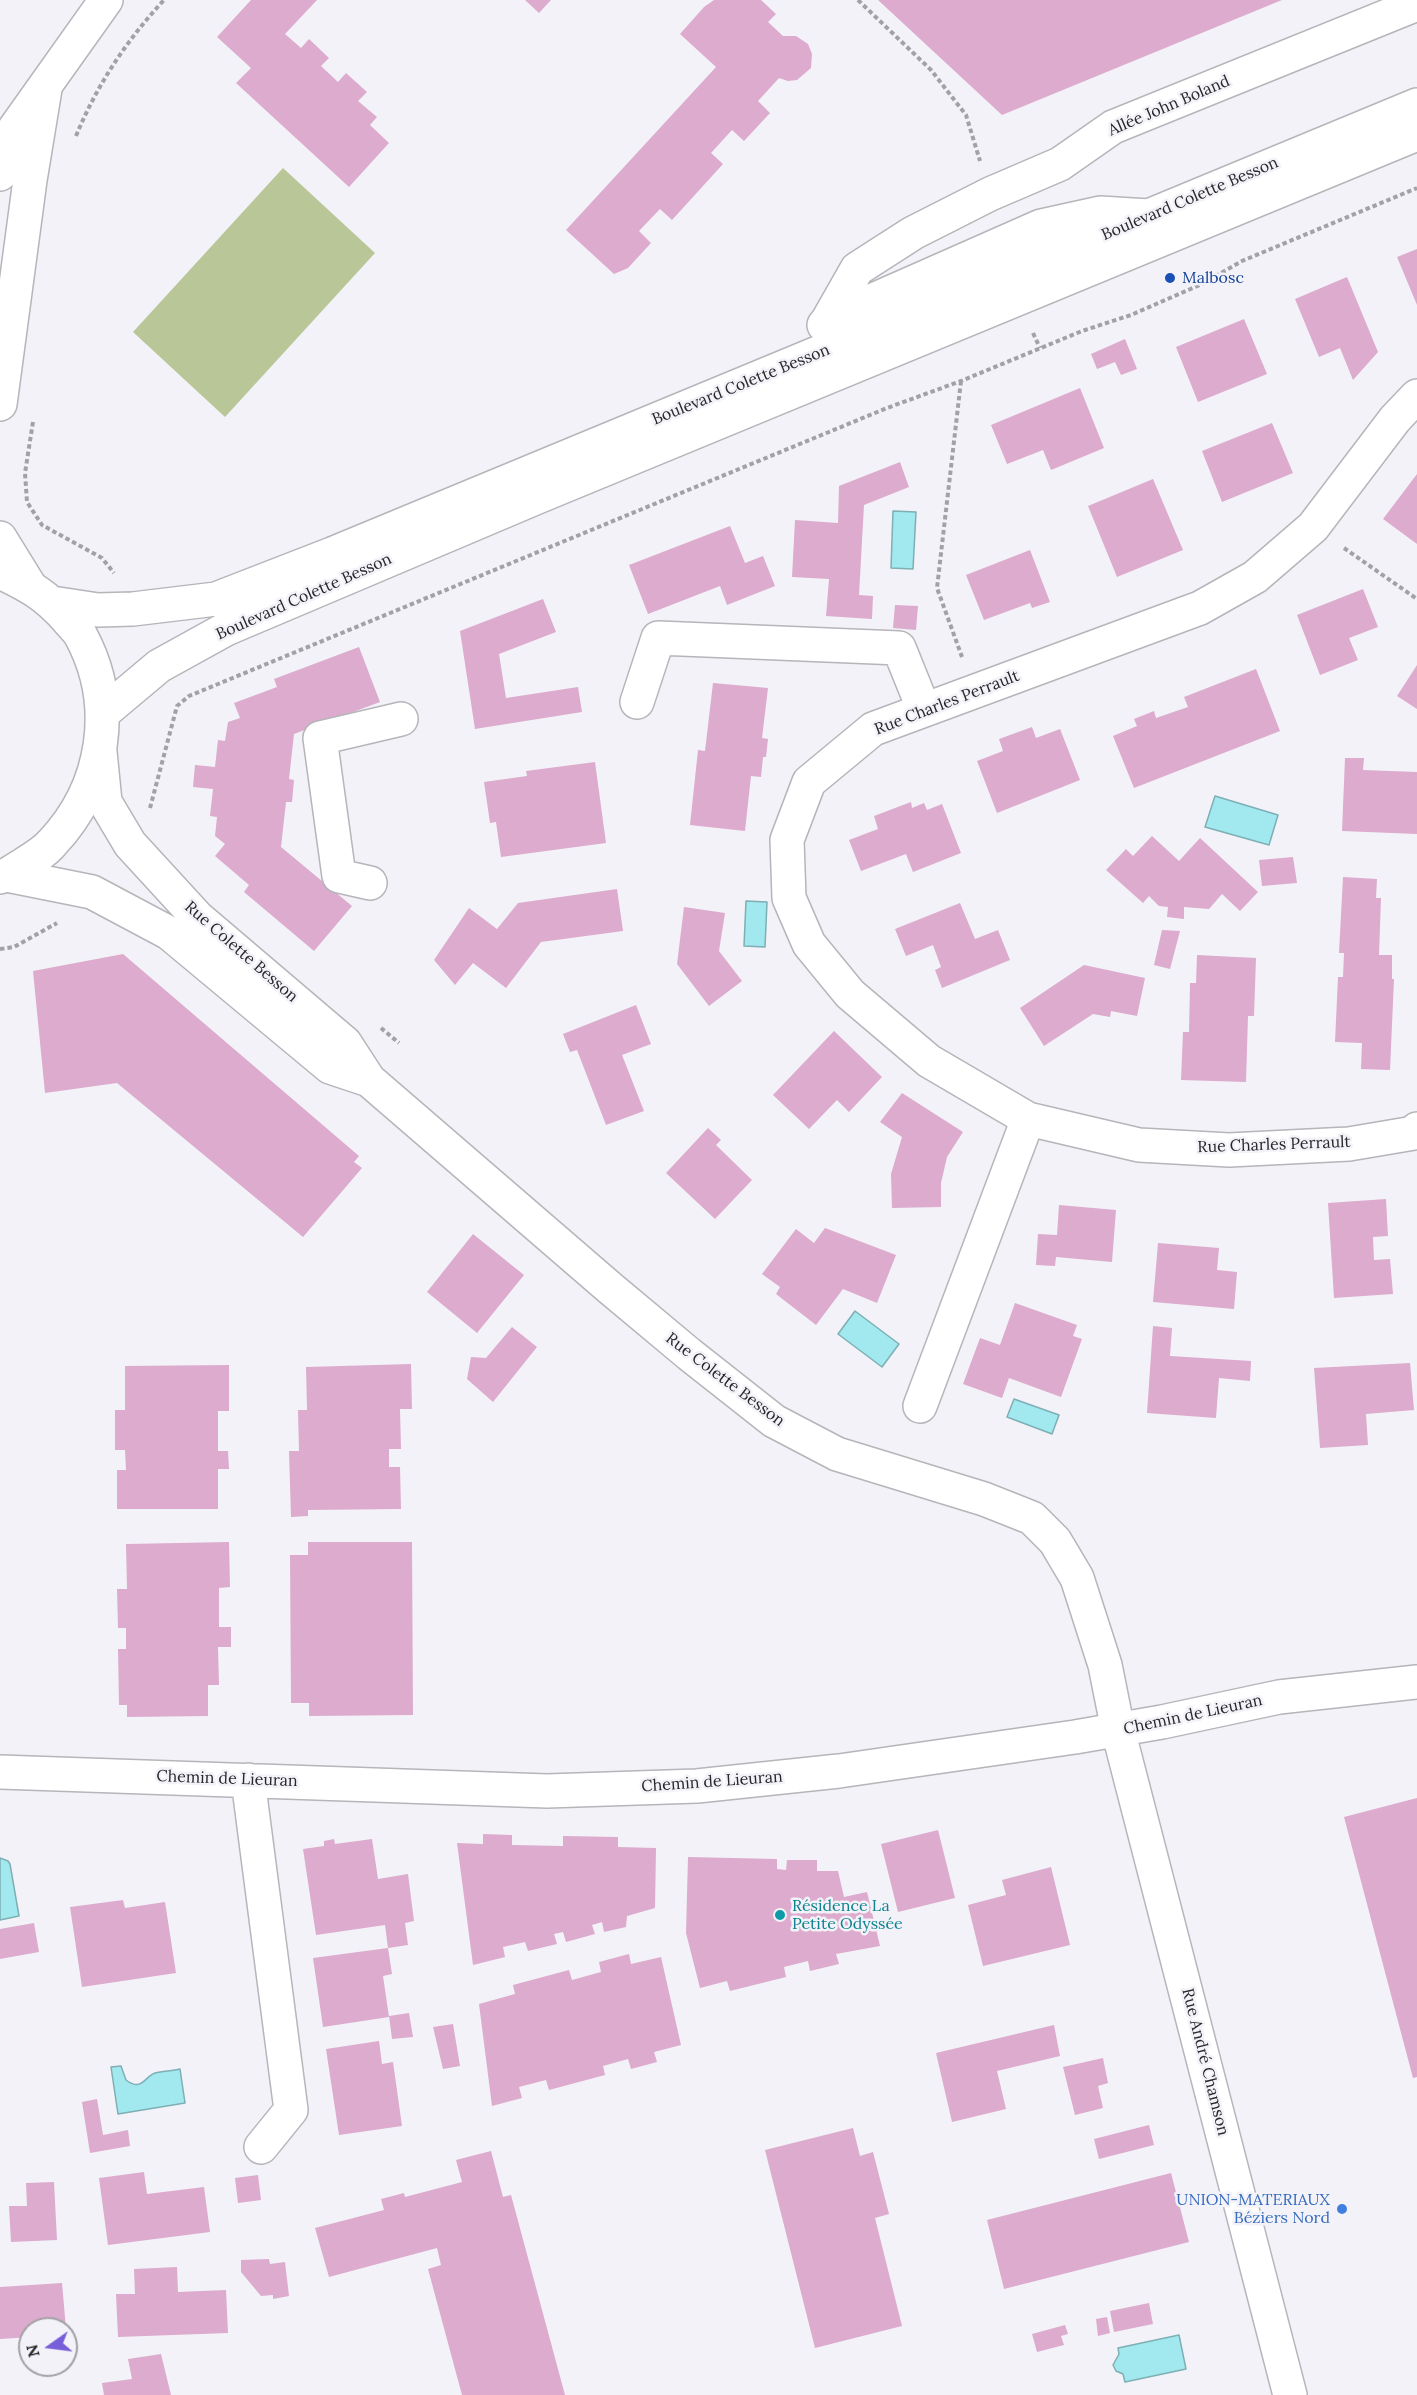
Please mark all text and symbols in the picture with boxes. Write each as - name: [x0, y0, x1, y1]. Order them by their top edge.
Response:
- street label: Allée John Boland: [1105, 72, 1233, 140]
- street label: Boulevard Colette Besson: [1099, 153, 1281, 245]
- place label: Malbosc: [1182, 268, 1244, 288]
- marker: Malbosc: [1163, 271, 1177, 285]
- street label: Boulevard Colette Besson: [649, 341, 833, 429]
- street label: Boulevard Colette Besson: [213, 550, 395, 644]
- street label: Rue Charles Perrault: [872, 667, 1022, 739]
- street label: Rue Colette Besson: [180, 898, 302, 1006]
- street label: Rue Charles Perrault: [1197, 1133, 1351, 1157]
- street label: Rue Colette Besson: [662, 1329, 788, 1431]
- street label: Chemin de Lieuran: [1122, 1691, 1264, 1739]
- street label: Chemin de Lieuran: [156, 1767, 298, 1791]
- street label: Chemin de Lieuran: [641, 1767, 783, 1797]
- place label: Résidence La Petite Odyssée: [792, 1896, 903, 1934]
- marker: Résidence La Petite Odyssée: [773, 1908, 787, 1922]
- street label: Rue André Chamson: [1177, 1986, 1233, 2138]
- place label: UNION-MATERIAUX Béziers Nord: [1176, 2190, 1330, 2228]
- marker: UNION-MATERIAUX Béziers Nord: [1335, 2202, 1349, 2216]
- north arrow: [18, 2317, 78, 2377]
- text: N: [21, 2342, 44, 2359]

